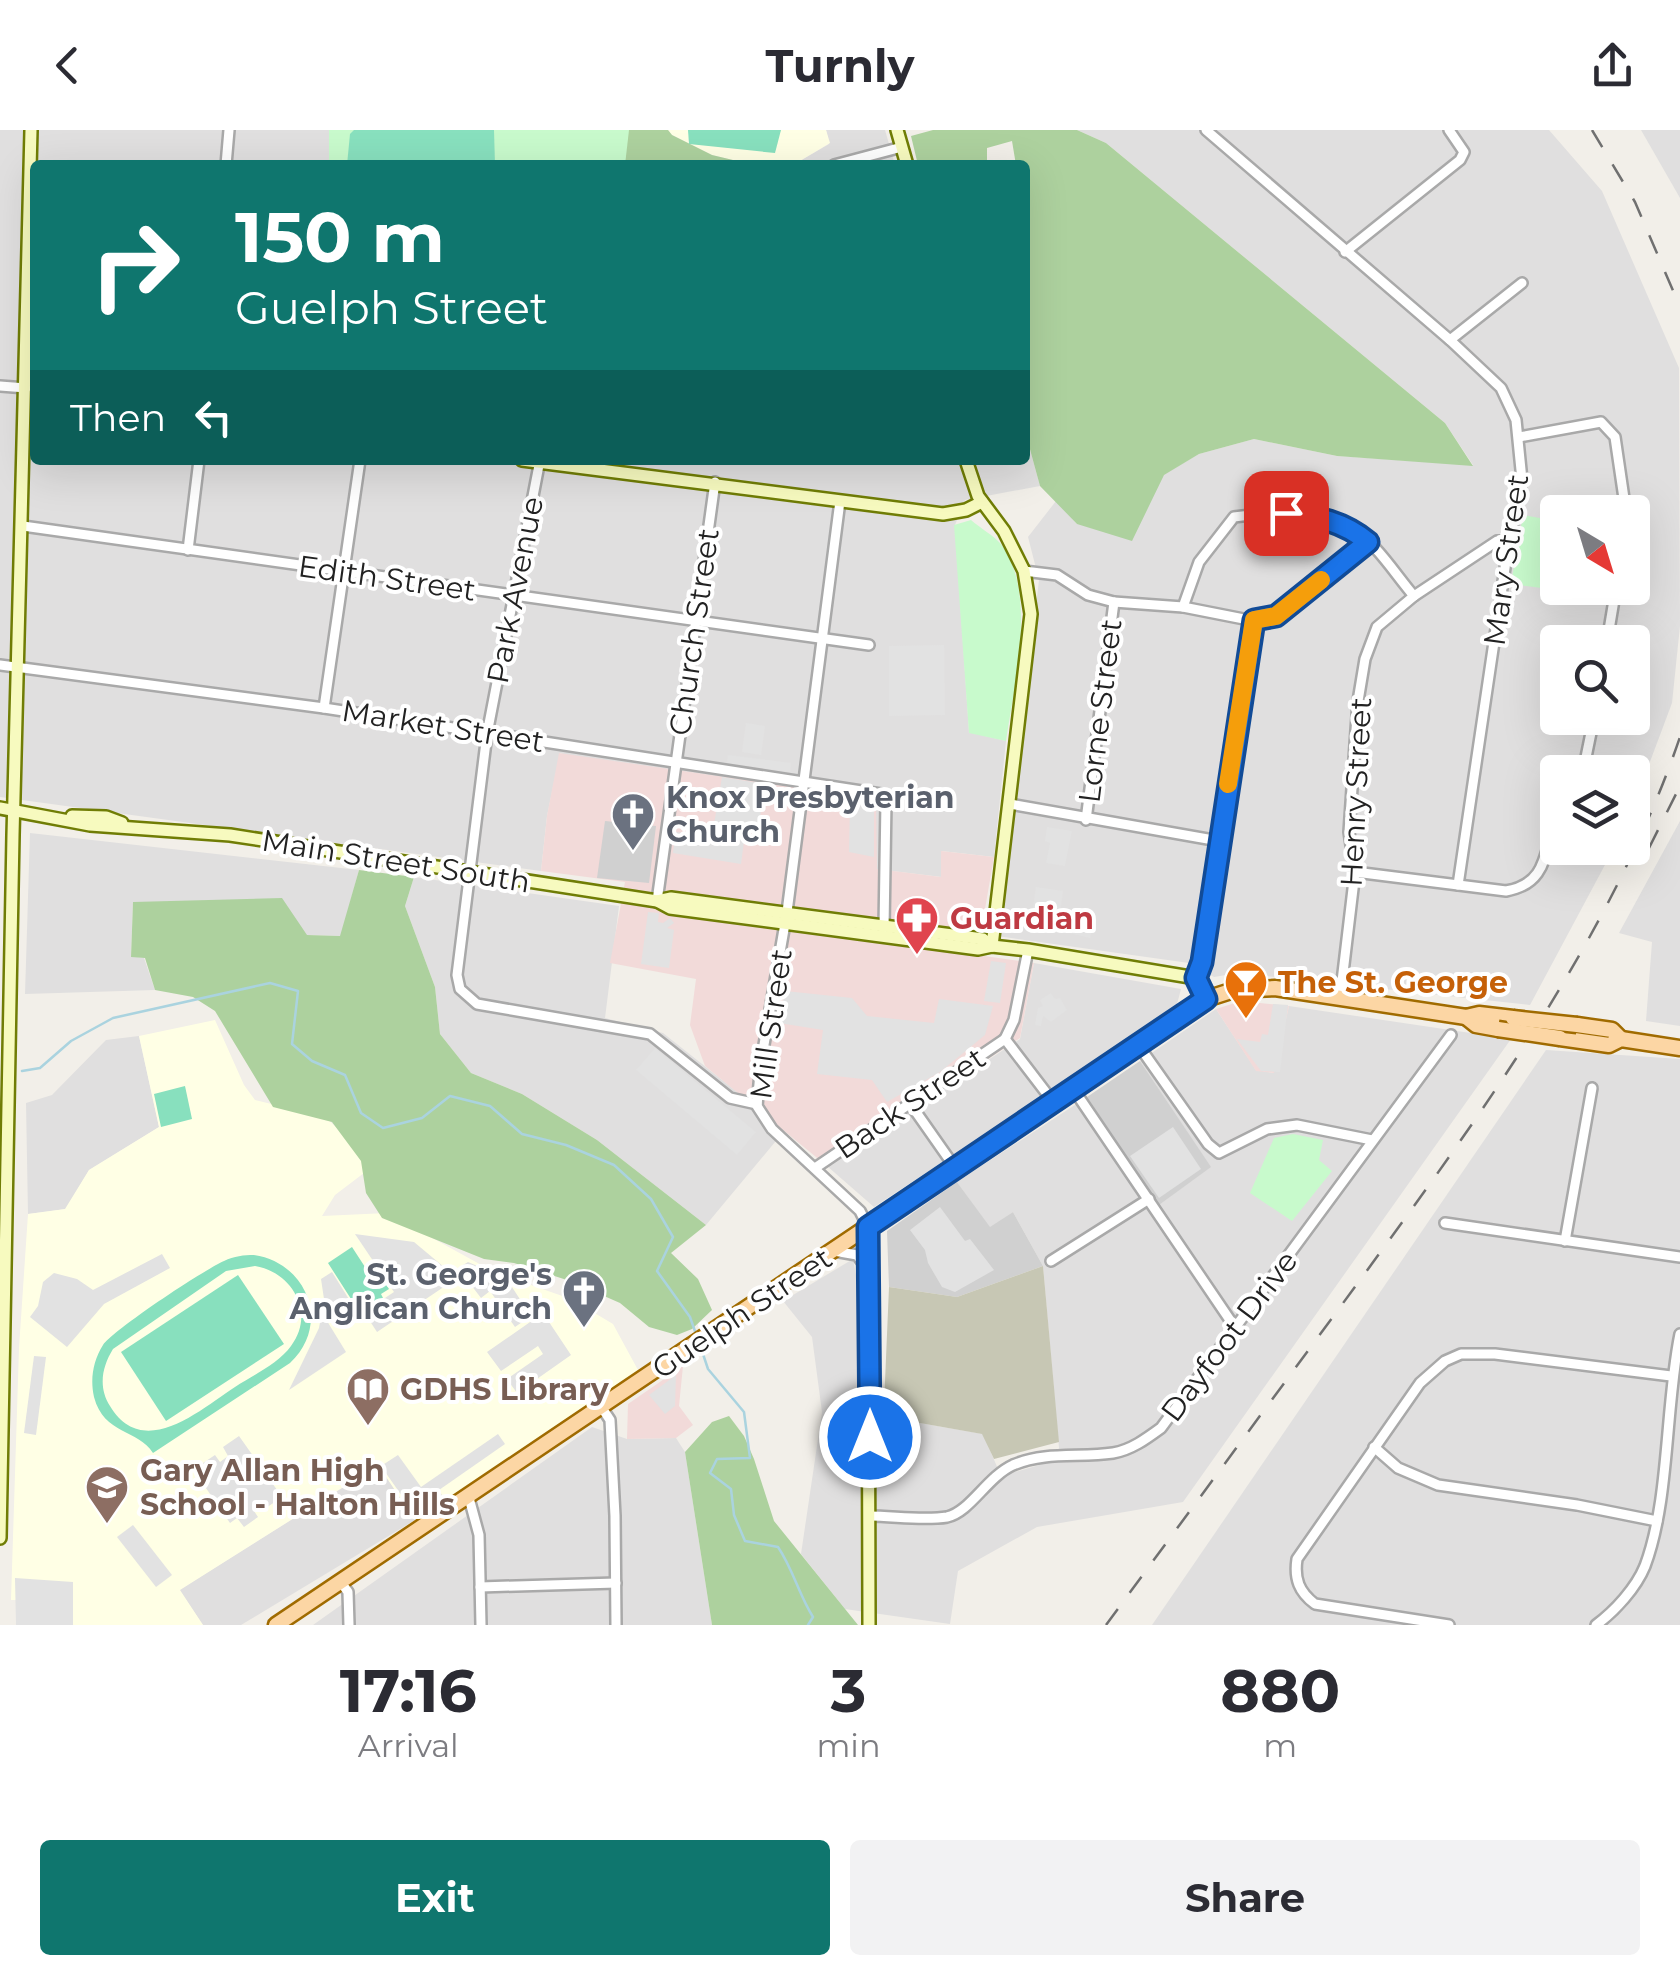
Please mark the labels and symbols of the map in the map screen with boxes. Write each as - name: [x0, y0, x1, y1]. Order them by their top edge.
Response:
- pin: [1244, 471, 1329, 556]
- street label: Mary Street: [1476, 472, 1536, 648]
- street label: Park Avenue: [479, 493, 551, 687]
- north arrow: [1540, 495, 1650, 605]
- street label: Church Street: [661, 526, 727, 738]
- street label: Edith Street: [296, 547, 478, 609]
- street label: Lorne Street: [1070, 617, 1130, 805]
- street label: Market Street: [339, 692, 547, 760]
- street label: Henry Street: [1333, 696, 1379, 888]
- place label: Knox Presbyterian Church: [666, 779, 954, 850]
- church icon: Knox Presbyterian Church: [610, 791, 656, 852]
- street label: Main Street South: [259, 822, 533, 900]
- pharmacy icon: Guardian: [894, 895, 940, 956]
- place label: Guardian: [950, 900, 1094, 937]
- street label: Mill Street: [742, 946, 800, 1102]
- bar icon: The St. George: [1223, 959, 1269, 1020]
- place label: The St. George: [1278, 964, 1508, 1001]
- street label: Back Street: [828, 1039, 992, 1167]
- street label: Guelph Street: [645, 1239, 839, 1387]
- street label: Dayfoot Drive: [1153, 1243, 1305, 1429]
- place label: St. George's Anglican Church: [289, 1256, 552, 1327]
- church icon: St. George's Anglican Church: [561, 1268, 607, 1329]
- library icon: GDHS Library: [345, 1366, 391, 1427]
- place label: GDHS Library: [400, 1371, 610, 1408]
- position arrow: [818, 1385, 922, 1489]
- place label: Gary Allan High School - Halton Hills: [140, 1452, 455, 1523]
- school or university icon: Gary Allan High School - Halton Hills: [84, 1464, 130, 1525]

